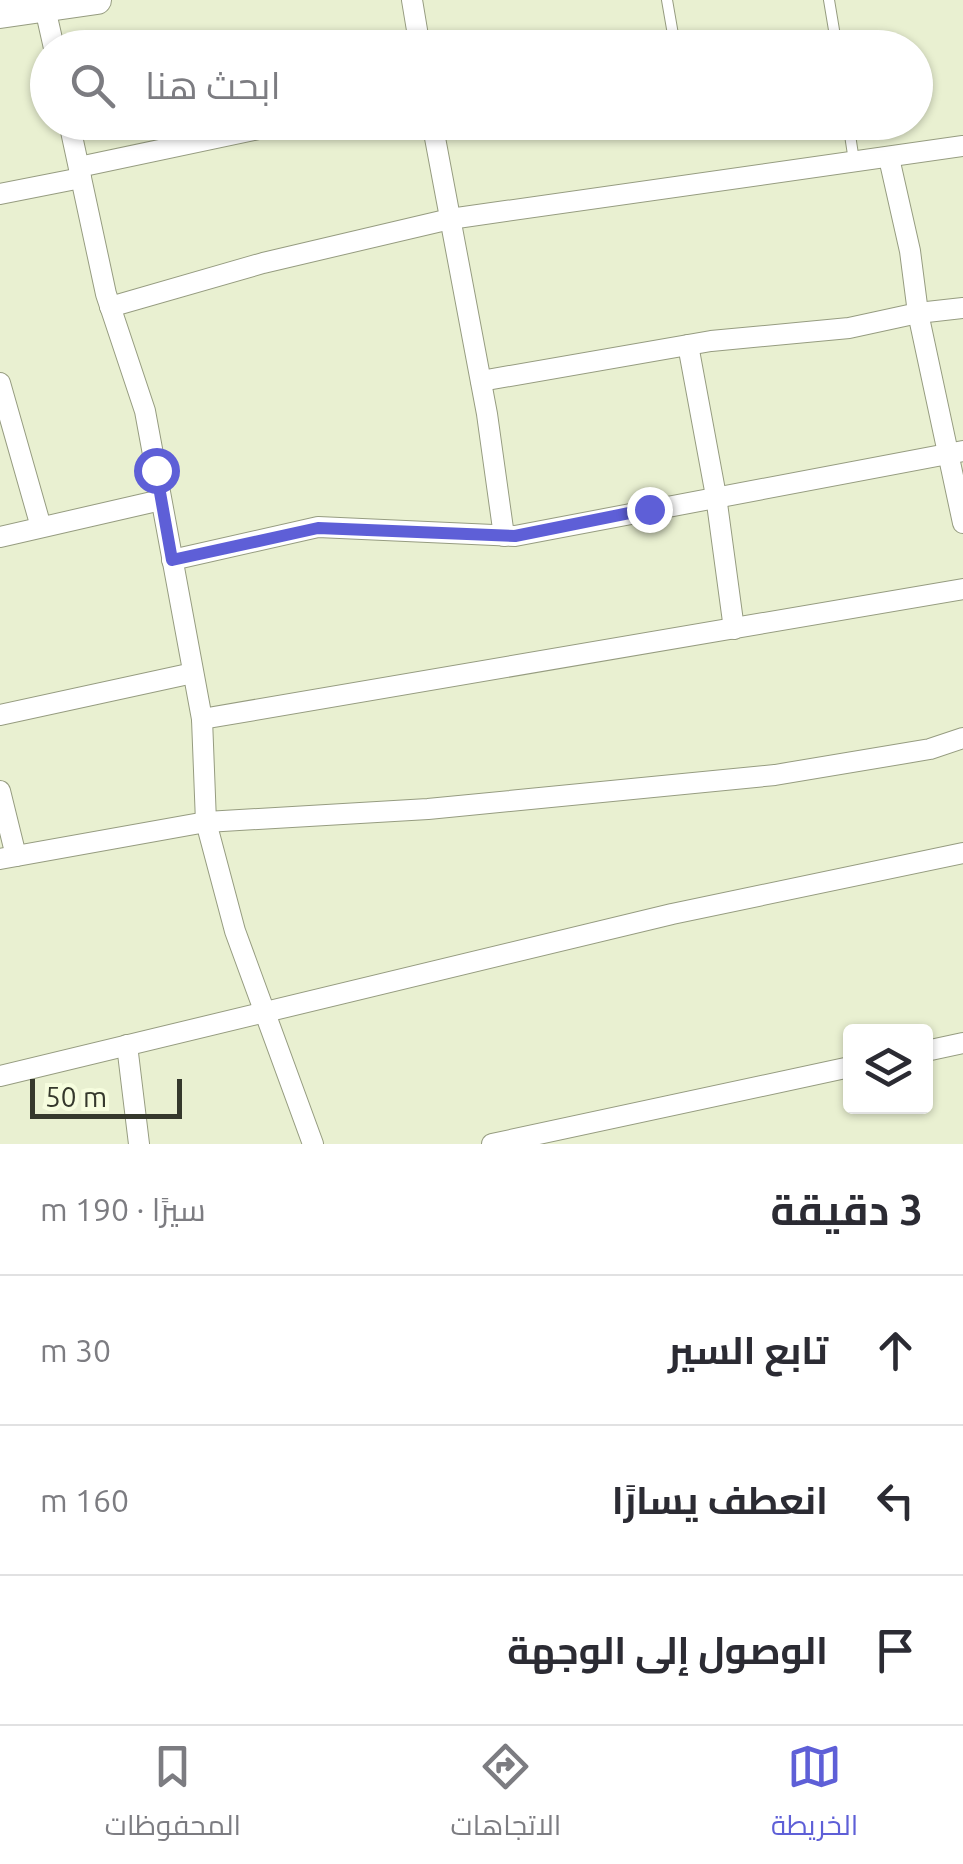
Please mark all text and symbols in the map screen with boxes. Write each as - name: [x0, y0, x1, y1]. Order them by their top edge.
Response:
- search box: [30, 30, 933, 140]
- icon: search: [65, 58, 120, 113]
- text: ابحث هنا: [145, 64, 281, 106]
- route start: [134, 448, 180, 494]
- route end: [627, 487, 673, 533]
- map controls: [843, 1024, 933, 1114]
- button: layers: [843, 1024, 933, 1114]
- scale bar: [30, 1074, 182, 1118]
- text: 50 m: [45, 1081, 107, 1112]
- text: 3 دقيقة: [771, 1186, 923, 1233]
- text: سيرًا · 190 m: [40, 1191, 206, 1227]
- icon: ahead: [868, 1323, 923, 1378]
- text: تابع السير: [668, 1329, 828, 1371]
- text: 30 m: [40, 1332, 111, 1368]
- icon: left: [868, 1473, 923, 1528]
- text: انعطف يسارًا: [612, 1479, 828, 1521]
- text: 160 m: [40, 1482, 129, 1518]
- icon: arrive: [868, 1623, 923, 1678]
- text: الوصول إلى الوجهة: [507, 1629, 828, 1671]
- tab: المحفوظات: [105, 1739, 241, 1851]
- tab: الاتجاهات: [451, 1739, 561, 1851]
- tab: الخريطة: [771, 1739, 858, 1851]

